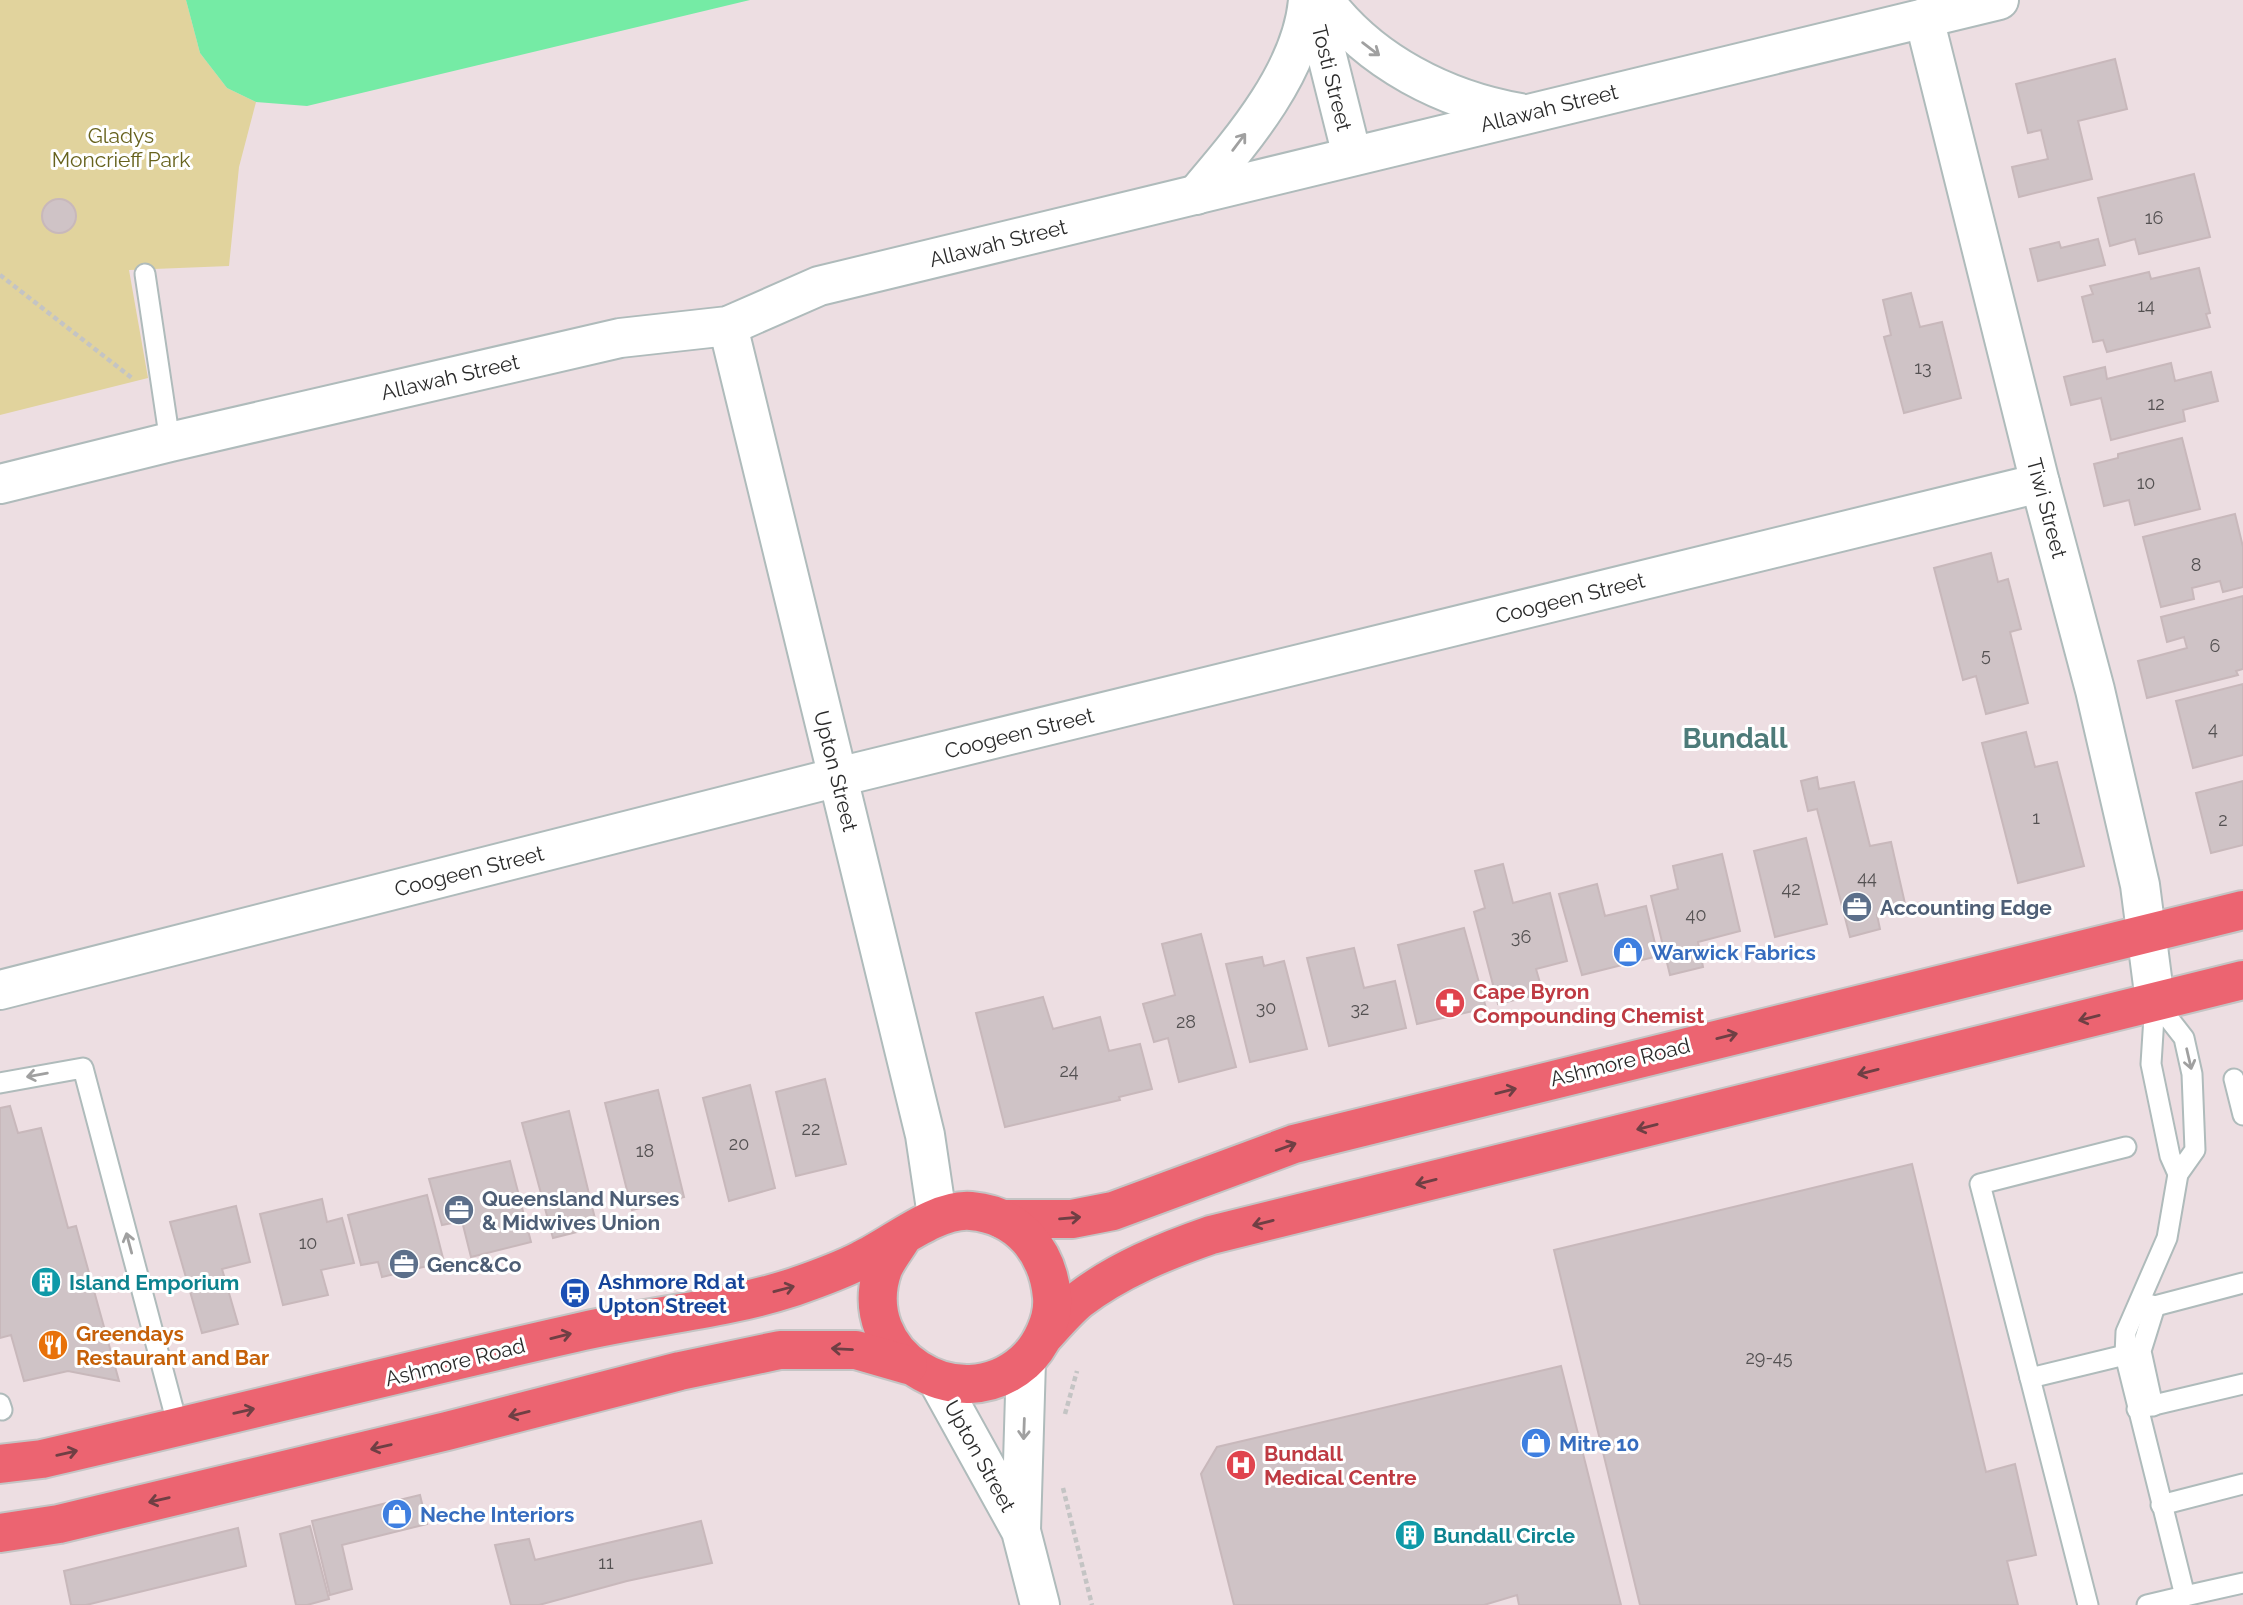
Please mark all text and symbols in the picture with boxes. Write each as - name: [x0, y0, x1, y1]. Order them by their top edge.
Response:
- street label: Tosti Street: [1307, 22, 1357, 134]
- one-way arrow: [1362, 41, 1380, 56]
- street label: Allawah Street: [1478, 79, 1620, 137]
- park label: Gladys Moncrieff Park: [52, 123, 190, 172]
- one-way arrow: [1232, 133, 1247, 152]
- house number: 16: [2145, 207, 2163, 228]
- street label: Allawah Street: [927, 214, 1069, 272]
- house number: 14: [2137, 295, 2155, 316]
- street label: Allawah Street: [379, 349, 521, 405]
- house number: 13: [1914, 357, 1932, 378]
- house number: 12: [2147, 393, 2165, 414]
- street label: Tiwi Street: [2022, 455, 2072, 561]
- house number: 10: [2137, 472, 2155, 493]
- house number: 8: [2191, 554, 2201, 575]
- street label: Coogeen Street: [1493, 567, 1647, 629]
- house number: 6: [2210, 635, 2221, 656]
- house number: 5: [1981, 644, 1991, 665]
- street label: Coogeen Street: [942, 702, 1096, 764]
- street label: Upton Street: [809, 708, 863, 834]
- house number: 4: [2208, 718, 2218, 739]
- district label: Bundall: [1682, 722, 1788, 755]
- house number: 1: [2032, 807, 2040, 828]
- house number: 2: [2218, 809, 2228, 830]
- street label: Coogeen Street: [392, 840, 546, 902]
- house number: 44: [1857, 867, 1877, 888]
- house number: 42: [1781, 878, 1801, 899]
- office icon: Accounting Edge: [1840, 890, 1874, 924]
- place label: Accounting Edge: [1880, 895, 2052, 920]
- house number: 40: [1686, 904, 1706, 925]
- house number: 36: [1511, 926, 1531, 947]
- shop icon: Warwick Fabrics: [1611, 935, 1645, 969]
- place label: Warwick Fabrics: [1651, 940, 1816, 965]
- place label: Cape Byron Compounding Chemist: [1473, 979, 1704, 1028]
- pharmacy icon: Cape Byron Compounding Chemist: [1433, 986, 1467, 1020]
- house number: 30: [1256, 997, 1276, 1018]
- house number: 32: [1351, 998, 1370, 1019]
- house number: 28: [1176, 1011, 1196, 1032]
- one-way arrow: [2078, 1012, 2101, 1025]
- one-way arrow: [1715, 1029, 1738, 1042]
- street label: Ashmore Road: [1547, 1033, 1693, 1091]
- one-way arrow: [2182, 1047, 2196, 1070]
- house number: 24: [1059, 1060, 1079, 1081]
- one-way arrow: [1857, 1066, 1880, 1080]
- one-way arrow: [26, 1069, 49, 1083]
- one-way arrow: [1494, 1084, 1517, 1097]
- house number: 22: [802, 1118, 820, 1139]
- one-way arrow: [1636, 1121, 1659, 1134]
- house number: 20: [729, 1133, 749, 1154]
- house number: 18: [636, 1140, 654, 1161]
- one-way arrow: [1274, 1140, 1296, 1152]
- one-way arrow: [1415, 1176, 1438, 1189]
- place label: Queensland Nurses & Midwives Union: [482, 1186, 679, 1235]
- office icon: Queensland Nurses & Midwives Union: [442, 1193, 476, 1227]
- one-way arrow: [1059, 1211, 1081, 1224]
- one-way arrow: [1252, 1217, 1275, 1230]
- one-way arrow: [122, 1232, 135, 1254]
- house number: 10: [299, 1232, 317, 1253]
- office icon: Genc&Co: [387, 1247, 421, 1281]
- place label: Genc&Co: [427, 1252, 522, 1277]
- building icon: Island Emporium: [29, 1265, 63, 1299]
- place label: Ashmore Rd at Upton Street: [598, 1269, 745, 1318]
- place label: Island Emporium: [69, 1270, 239, 1295]
- bus stop icon: Ashmore Rd at Upton Street: [558, 1276, 592, 1310]
- one-way arrow: [772, 1282, 794, 1295]
- place label: Greendays Restaurant and Bar: [76, 1321, 269, 1370]
- restaurant icon: Greendays Restaurant and Bar: [36, 1328, 70, 1362]
- one-way arrow: [549, 1329, 572, 1342]
- street label: Ashmore Road: [382, 1333, 528, 1391]
- one-way arrow: [831, 1343, 854, 1356]
- house number: 29-45: [1745, 1347, 1793, 1368]
- street label: Upton Street: [939, 1396, 1021, 1516]
- one-way arrow: [233, 1404, 255, 1417]
- one-way arrow: [508, 1407, 531, 1421]
- one-way arrow: [1017, 1417, 1031, 1440]
- shop icon: Mitre 10: [1519, 1426, 1553, 1460]
- place label: Mitre 10: [1559, 1431, 1639, 1456]
- one-way arrow: [370, 1441, 393, 1454]
- place label: Bundall Medical Centre: [1264, 1441, 1417, 1490]
- one-way arrow: [55, 1446, 78, 1459]
- hospital icon: Bundall Medical Centre: [1224, 1448, 1258, 1482]
- one-way arrow: [148, 1493, 171, 1507]
- shop icon: Neche Interiors: [380, 1497, 414, 1531]
- place label: Neche Interiors: [420, 1502, 574, 1527]
- building icon: Bundall Circle: [1393, 1518, 1427, 1552]
- place label: Bundall Circle: [1433, 1523, 1576, 1548]
- house number: 11: [598, 1552, 614, 1573]

